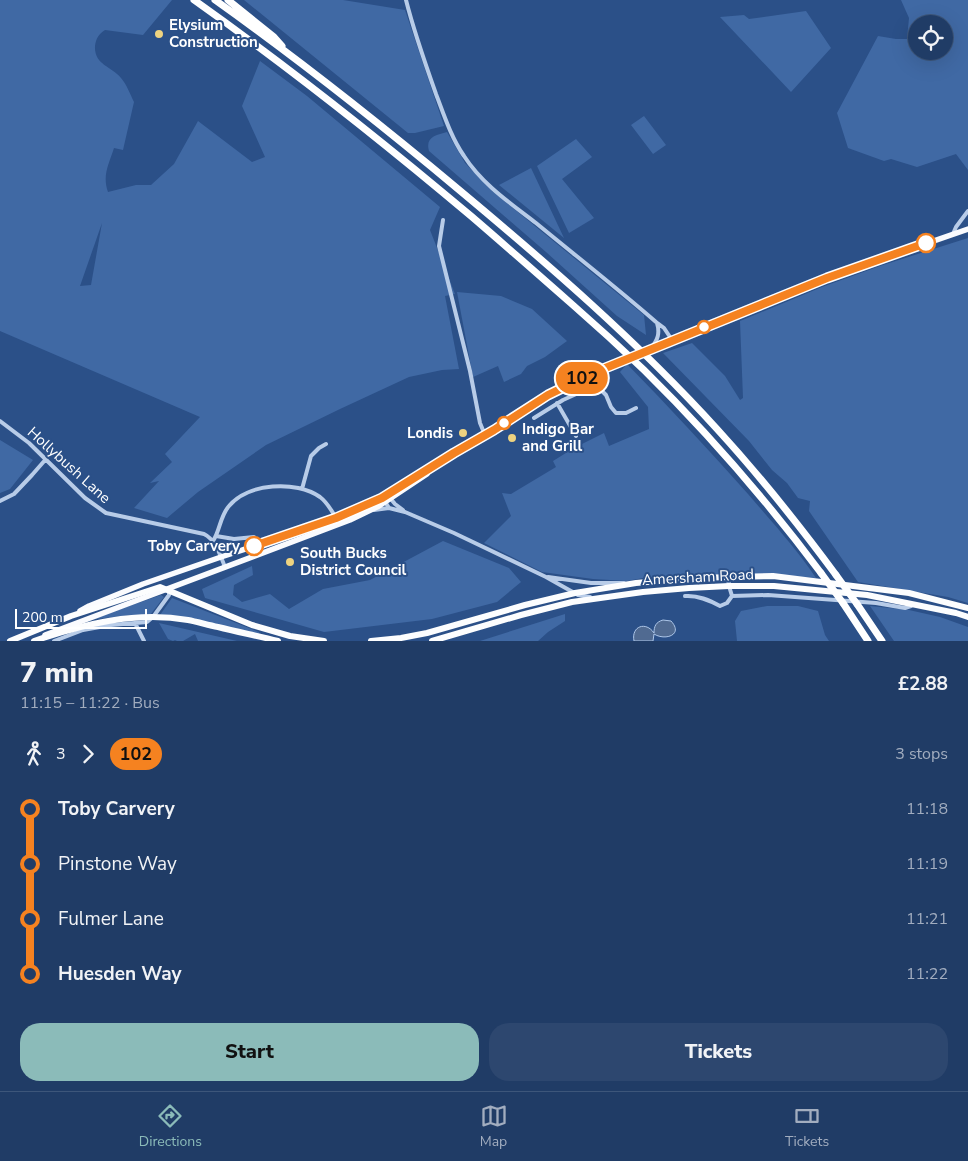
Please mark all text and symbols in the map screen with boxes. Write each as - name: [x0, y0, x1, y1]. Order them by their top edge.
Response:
- place label: Elysium Construction: [169, 15, 258, 52]
- map controls: [908, 15, 953, 60]
- button: locate: [908, 15, 953, 60]
- marker: Elysium Construction: [153, 28, 165, 40]
- unlabelled marker: [916, 233, 936, 253]
- unlabelled marker: [697, 320, 711, 334]
- line badge: 102: [553, 362, 611, 394]
- text: 102: [566, 366, 598, 390]
- unlabelled marker: [497, 416, 511, 430]
- place label: Indigo Bar and Grill: [522, 419, 594, 456]
- street label: Hollybush Lane: [23, 422, 115, 508]
- place label: Londis: [407, 423, 453, 443]
- marker: Londis: [457, 427, 469, 439]
- marker: Indigo Bar and Grill: [506, 432, 518, 444]
- place label: Toby Carvery: [148, 536, 240, 556]
- marker: Toby Carvery: [244, 536, 264, 556]
- place label: South Bucks District Council: [300, 543, 407, 580]
- marker: South Bucks District Council: [284, 556, 296, 568]
- street label: Amersham Road: [641, 564, 755, 590]
- scale bar: [15, 606, 148, 629]
- text: 200 m: [22, 608, 63, 627]
- text: 7 min: [20, 654, 94, 692]
- text: £2.88: [898, 671, 948, 697]
- text: 11:15 – 11:22 · Bus: [20, 692, 160, 714]
- icon: walk: [20, 740, 48, 768]
- icon: forward: [74, 740, 102, 768]
- text: 102: [120, 742, 152, 766]
- text: 3: [56, 743, 66, 765]
- text: 3 stops: [895, 743, 948, 765]
- text: Toby Carvery: [58, 796, 175, 822]
- text: 11:18: [906, 798, 948, 820]
- text: Pinstone Way: [58, 851, 177, 877]
- text: 11:19: [906, 853, 948, 875]
- text: Fulmer Lane: [58, 906, 164, 932]
- text: 11:21: [906, 908, 948, 930]
- text: Huesden Way: [58, 961, 182, 987]
- text: 11:22: [906, 963, 948, 985]
- button: Start: [20, 1023, 479, 1081]
- button: Tickets: [489, 1023, 948, 1081]
- tab: Directions: [139, 1102, 202, 1151]
- tab: Map: [480, 1102, 508, 1151]
- tab: Tickets: [785, 1102, 829, 1151]

